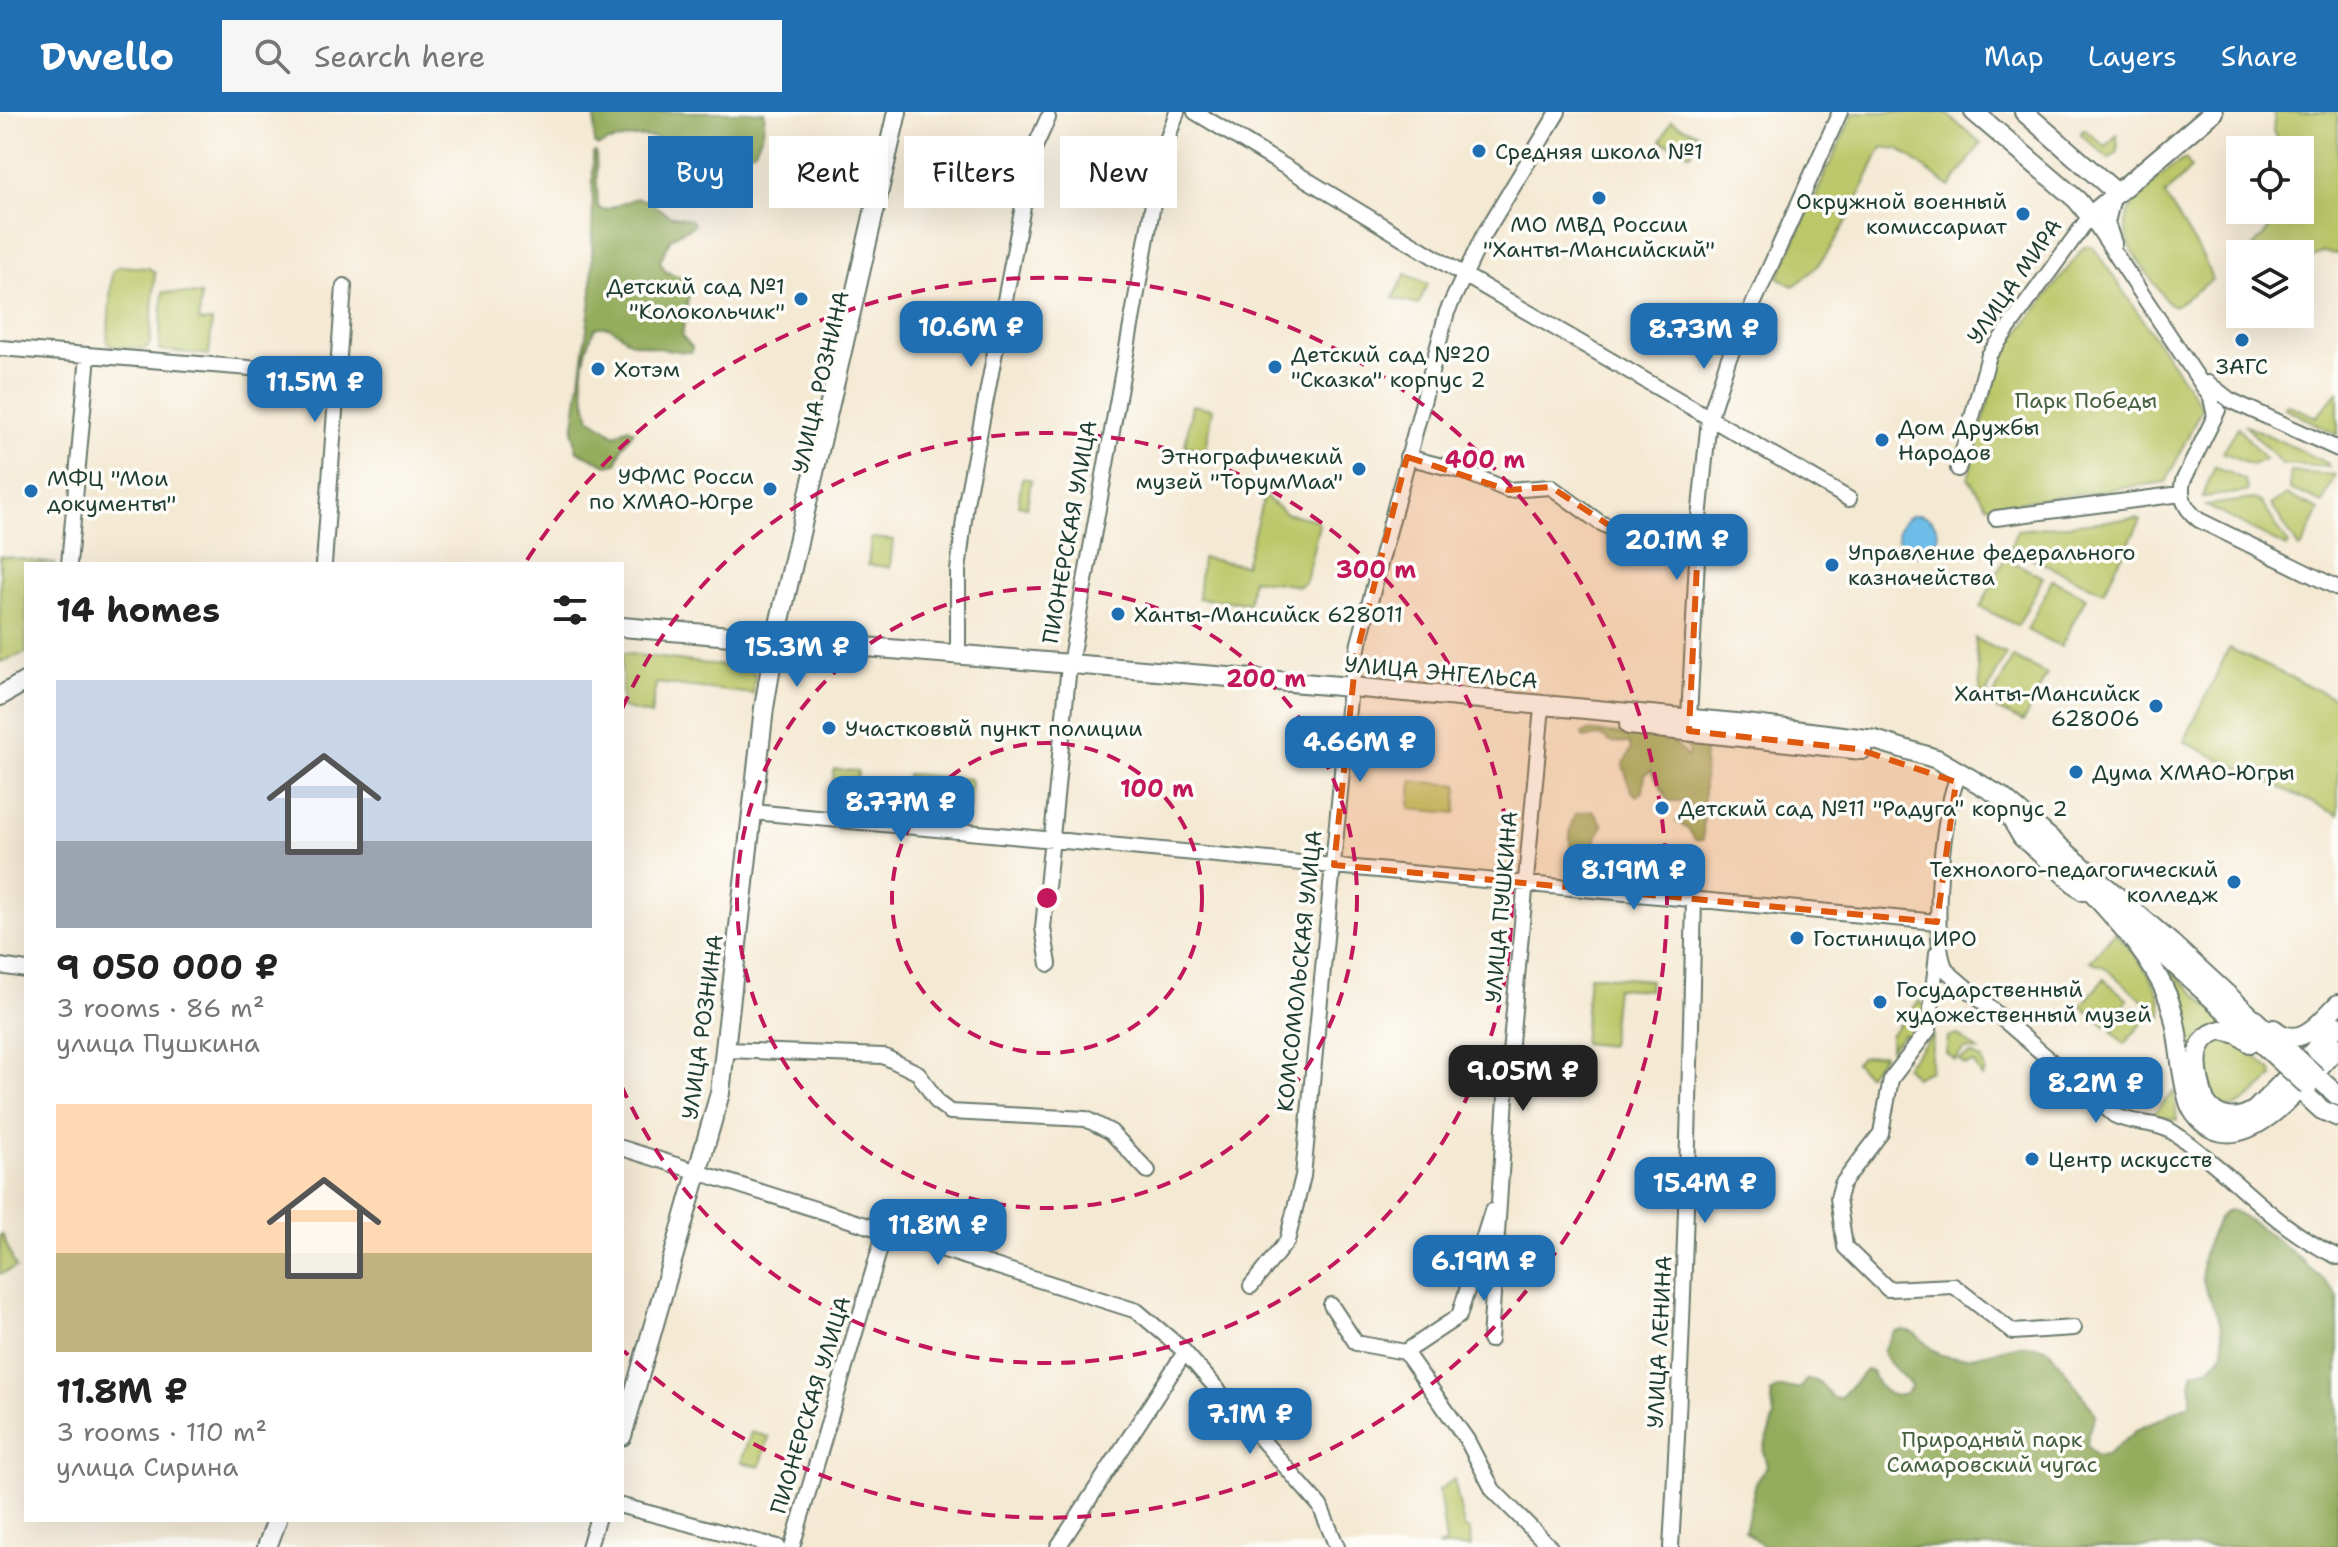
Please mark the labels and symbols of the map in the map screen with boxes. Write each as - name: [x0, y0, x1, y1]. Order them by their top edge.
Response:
- place label: Средняя школа №1: [1495, 137, 1703, 166]
- marker: Средняя школа №1: [1470, 142, 1488, 160]
- place label: Окружной военный комиссариат: [1796, 187, 2008, 241]
- marker: МО МВД России "Ханты-Мансийский": [1590, 189, 1608, 207]
- marker: Окружной военный комиссариат: [2014, 205, 2032, 223]
- place label: МО МВД России "Ханты-Мансийский": [1483, 210, 1715, 264]
- street label: УЛИЦА МИРА: [1960, 213, 2068, 350]
- place label: Детский сад №1 "Колокольчик": [606, 272, 785, 326]
- street label: УЛИЦА РОЗНИНА: [785, 288, 856, 476]
- marker: Детский сад №1 "Колокольчик": [792, 290, 810, 308]
- pin: 10.6M ₽: [897, 301, 1045, 369]
- pin: 8.73M ₽: [1630, 303, 1778, 371]
- marker: ЗАГС: [2233, 331, 2251, 349]
- place label: Детский сад №20 "Сказка" корпус 2: [1291, 340, 1491, 394]
- place label: ЗАГС: [2216, 352, 2268, 381]
- place label: Хотэм: [614, 355, 680, 384]
- pin: 11.5M ₽: [241, 356, 389, 424]
- marker: Детский сад №20 "Сказка" корпус 2: [1266, 358, 1284, 376]
- marker: Хотэм: [589, 360, 607, 378]
- park label: Парк Победы: [2015, 386, 2157, 415]
- place label: Дом Дружбы Народов: [1898, 413, 2039, 467]
- street label: ПИОНЕРСКАЯ УЛИЦА: [1036, 418, 1103, 646]
- marker: Дом Дружбы Народов: [1873, 431, 1891, 449]
- place label: Этнографичекий музей "ТорумМаа": [1135, 442, 1343, 496]
- text: 400 m: [1445, 444, 1525, 476]
- marker: Этнографичекий музей "ТорумМаа": [1350, 460, 1368, 478]
- place label: УФМС Росси по ХМАО-Югре: [589, 462, 754, 516]
- place label: МФЦ "Мои документы": [47, 464, 176, 518]
- marker: УФМС Росси по ХМАО-Югре: [761, 480, 779, 498]
- marker: МФЦ "Мои документы": [22, 482, 40, 500]
- pin: 20.1M ₽: [1603, 514, 1751, 582]
- place label: Управление федерального казначейства: [1848, 538, 2136, 592]
- text: 300 m: [1336, 554, 1416, 586]
- marker: Управление федерального казначейства: [1823, 556, 1841, 574]
- place label: Ханты-Мансийск 628011: [1134, 600, 1403, 629]
- marker: Ханты-Мансийск 628011: [1109, 605, 1127, 623]
- pin: 15.3M ₽: [723, 621, 871, 689]
- street label: УЛИЦА ЭНГЕЛЬСА: [1343, 650, 1539, 695]
- text: 200 m: [1226, 663, 1306, 695]
- place label: Ханты-Мансийск 628006: [1954, 679, 2140, 733]
- marker: Ханты-Мансийск 628006: [2147, 697, 2165, 715]
- place label: Участковый пункт полиции: [845, 714, 1143, 743]
- pin: 4.66M ₽: [1286, 716, 1434, 784]
- marker: Участковый пункт полиции: [820, 719, 838, 737]
- place label: Дума ХМАО-Югры: [2092, 758, 2295, 787]
- marker: Дума ХМАО-Югры: [2067, 763, 2085, 781]
- text: 100 m: [1120, 773, 1194, 805]
- pin: 8.77M ₽: [827, 776, 975, 844]
- place label: Детский сад №11 "Радуга" корпус 2: [1678, 794, 2068, 823]
- marker: Детский сад №11 "Радуга" корпус 2: [1653, 799, 1671, 817]
- street label: УЛИЦА ПУШКИНА: [1479, 810, 1524, 1004]
- street label: КОМСОМОЛЬСКАЯ УЛИЦА: [1270, 829, 1329, 1113]
- pin: 8.19M ₽: [1560, 844, 1708, 912]
- place label: Технолого-педагогический колледж: [1929, 855, 2219, 909]
- marker: Технолого-педагогический колледж: [2225, 873, 2243, 891]
- centre of rings: [1033, 884, 1061, 912]
- place label: Гостиница ИРО: [1813, 924, 1977, 953]
- marker: Гостиница ИРО: [1788, 929, 1806, 947]
- street label: УЛИЦА РОЗНИНА: [675, 933, 730, 1122]
- place label: Государственный художественный музей: [1896, 975, 2152, 1029]
- marker: Государственный художественный музей: [1871, 993, 1889, 1011]
- pin: 9.05M ₽: [1449, 1045, 1597, 1113]
- pin: 8.2M ₽: [2031, 1057, 2161, 1125]
- place label: Центр искусств: [2048, 1145, 2212, 1174]
- marker: Центр искусств: [2023, 1150, 2041, 1168]
- pin: 15.4M ₽: [1631, 1157, 1779, 1225]
- pin: 11.8M ₽: [864, 1199, 1012, 1267]
- pin: 6.19M ₽: [1410, 1235, 1558, 1303]
- street label: УЛИЦА ЛЕНИНА: [1640, 1255, 1679, 1429]
- street label: ПИОНЕРСКАЯ УЛИЦА: [764, 1293, 857, 1518]
- pin: 7.1M ₽: [1185, 1388, 1315, 1456]
- park label: Природный парк Самаровский чугас: [1886, 1425, 2098, 1479]

